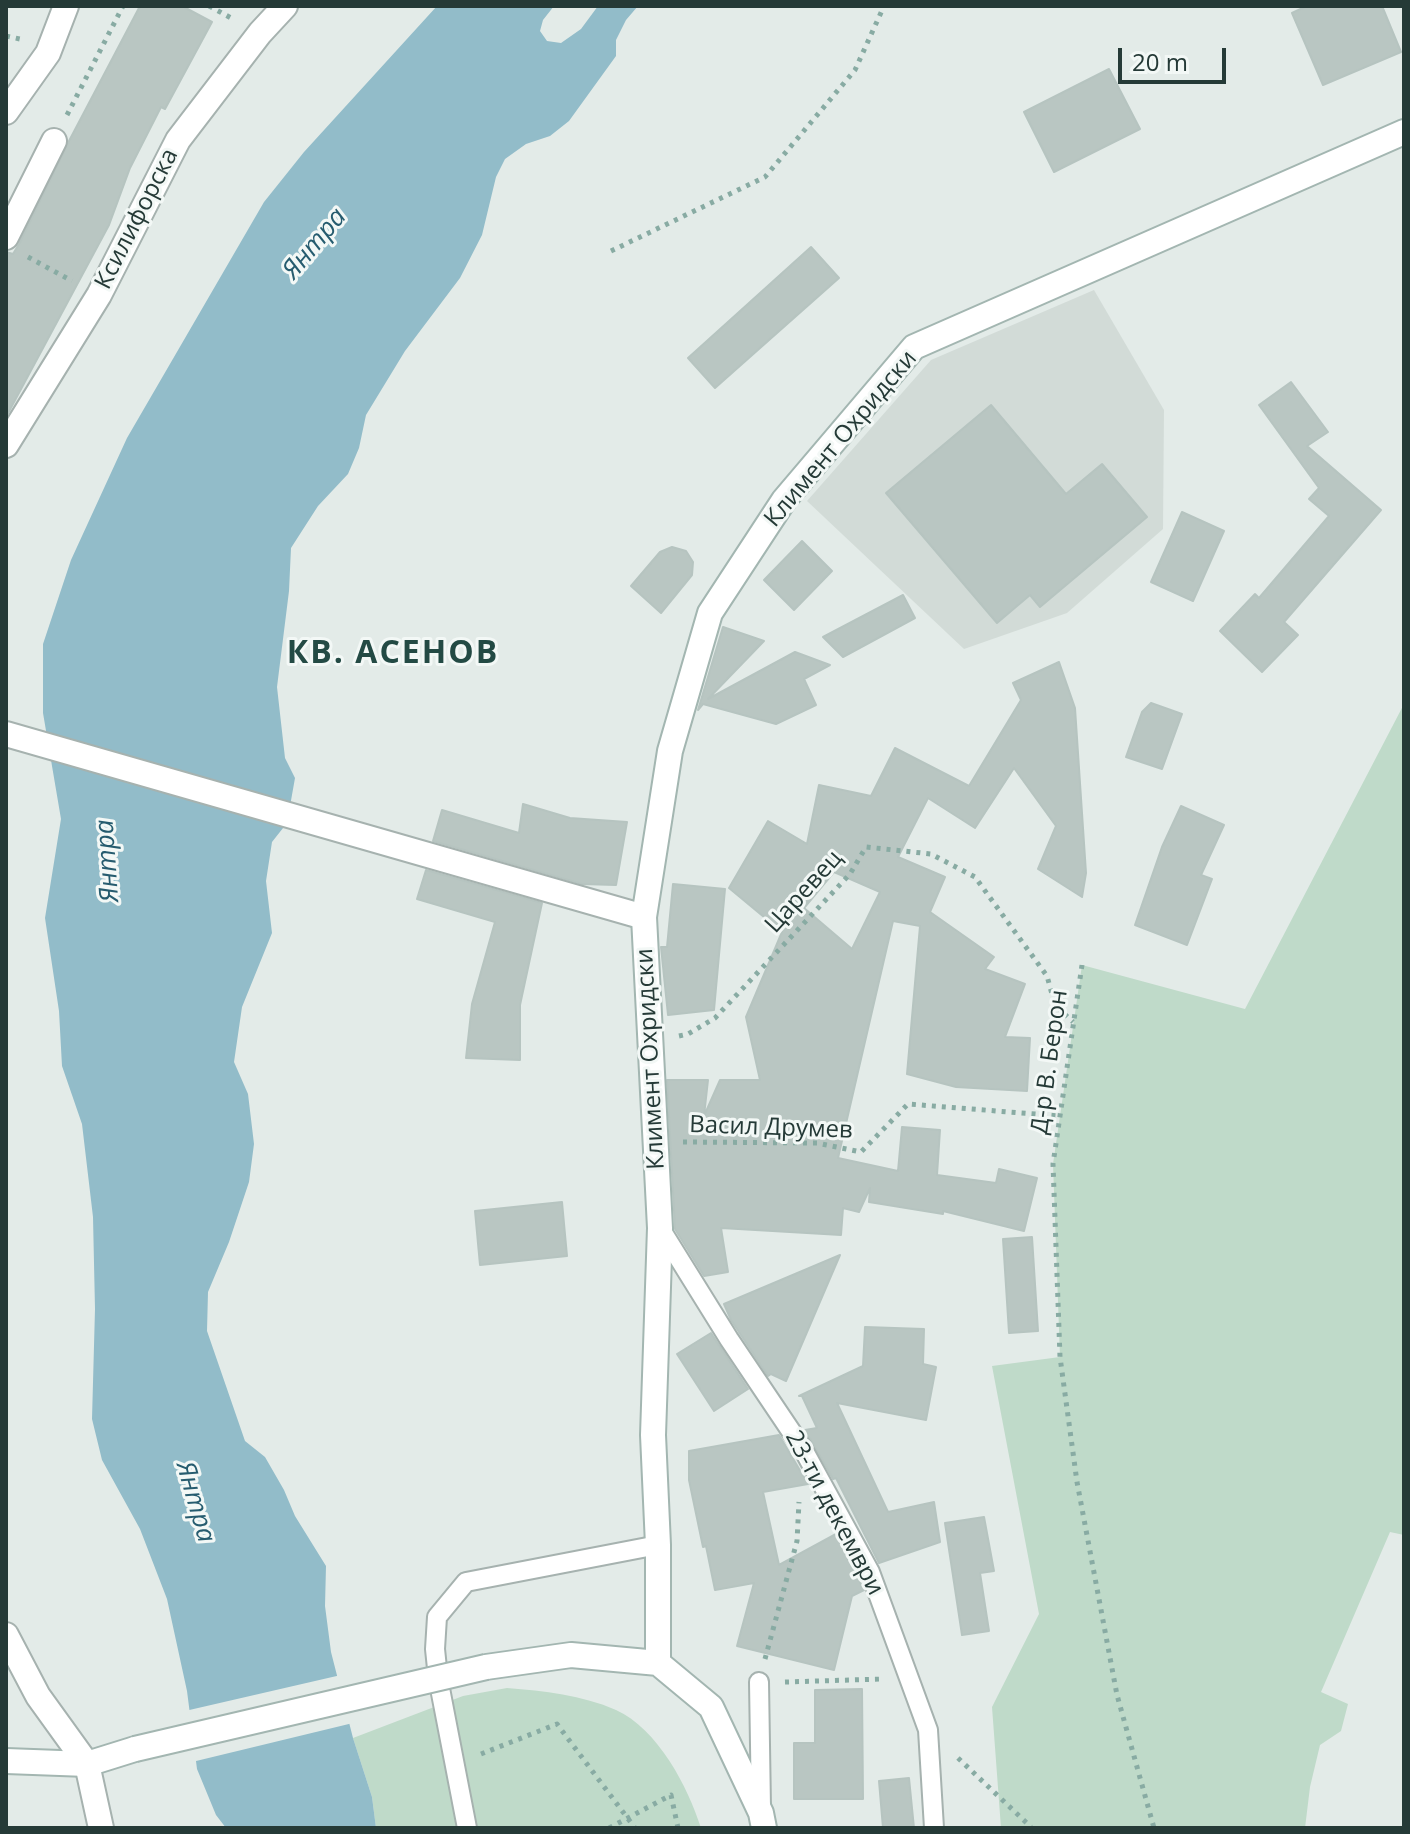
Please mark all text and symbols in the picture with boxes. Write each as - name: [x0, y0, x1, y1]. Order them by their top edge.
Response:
- scale bar: [1122, 32, 1230, 82]
- text: 20 m: [1132, 45, 1188, 78]
- street label: Ксилифорска: [89, 144, 185, 294]
- water label: Янтра: [276, 202, 354, 286]
- street label: Климент Охридски: [759, 345, 923, 533]
- district label: КВ. АСЕНОВ: [287, 635, 499, 673]
- water label: Янтра: [90, 819, 126, 903]
- street label: Царевец: [759, 845, 849, 939]
- street label: Климент Охридски: [631, 948, 671, 1170]
- street label: Д-р В. Берон: [1026, 988, 1074, 1136]
- street label: Васил Друмев: [689, 1111, 853, 1145]
- street label: 23-ти декември: [778, 1426, 890, 1600]
- water label: Янтра: [169, 1458, 221, 1546]

